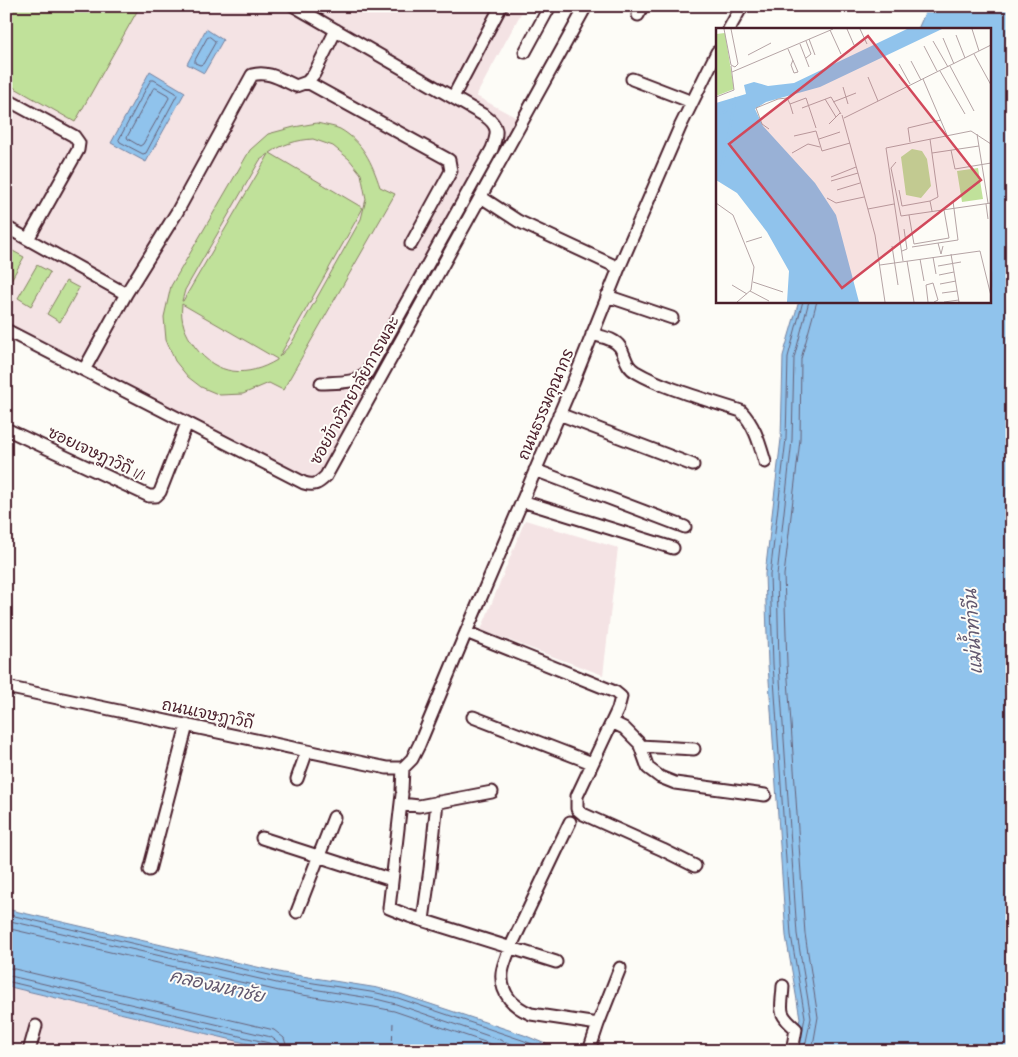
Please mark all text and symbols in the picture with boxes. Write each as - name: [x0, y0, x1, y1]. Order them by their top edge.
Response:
- inset map: [716, 28, 990, 302]
- street label: ซอยข้างวิทยาลัยการพละ: [305, 312, 407, 470]
- street label: ถนนธรรมคุณากร: [513, 346, 581, 464]
- street label: ซอยเจษฎาวิถี 1/1: [43, 422, 149, 488]
- water label: แม่น้ำท่าจีน: [953, 587, 991, 676]
- street label: ถนนเจษฎาวิถี: [159, 694, 256, 736]
- water label: คลองมหาชัย: [167, 965, 268, 1012]

